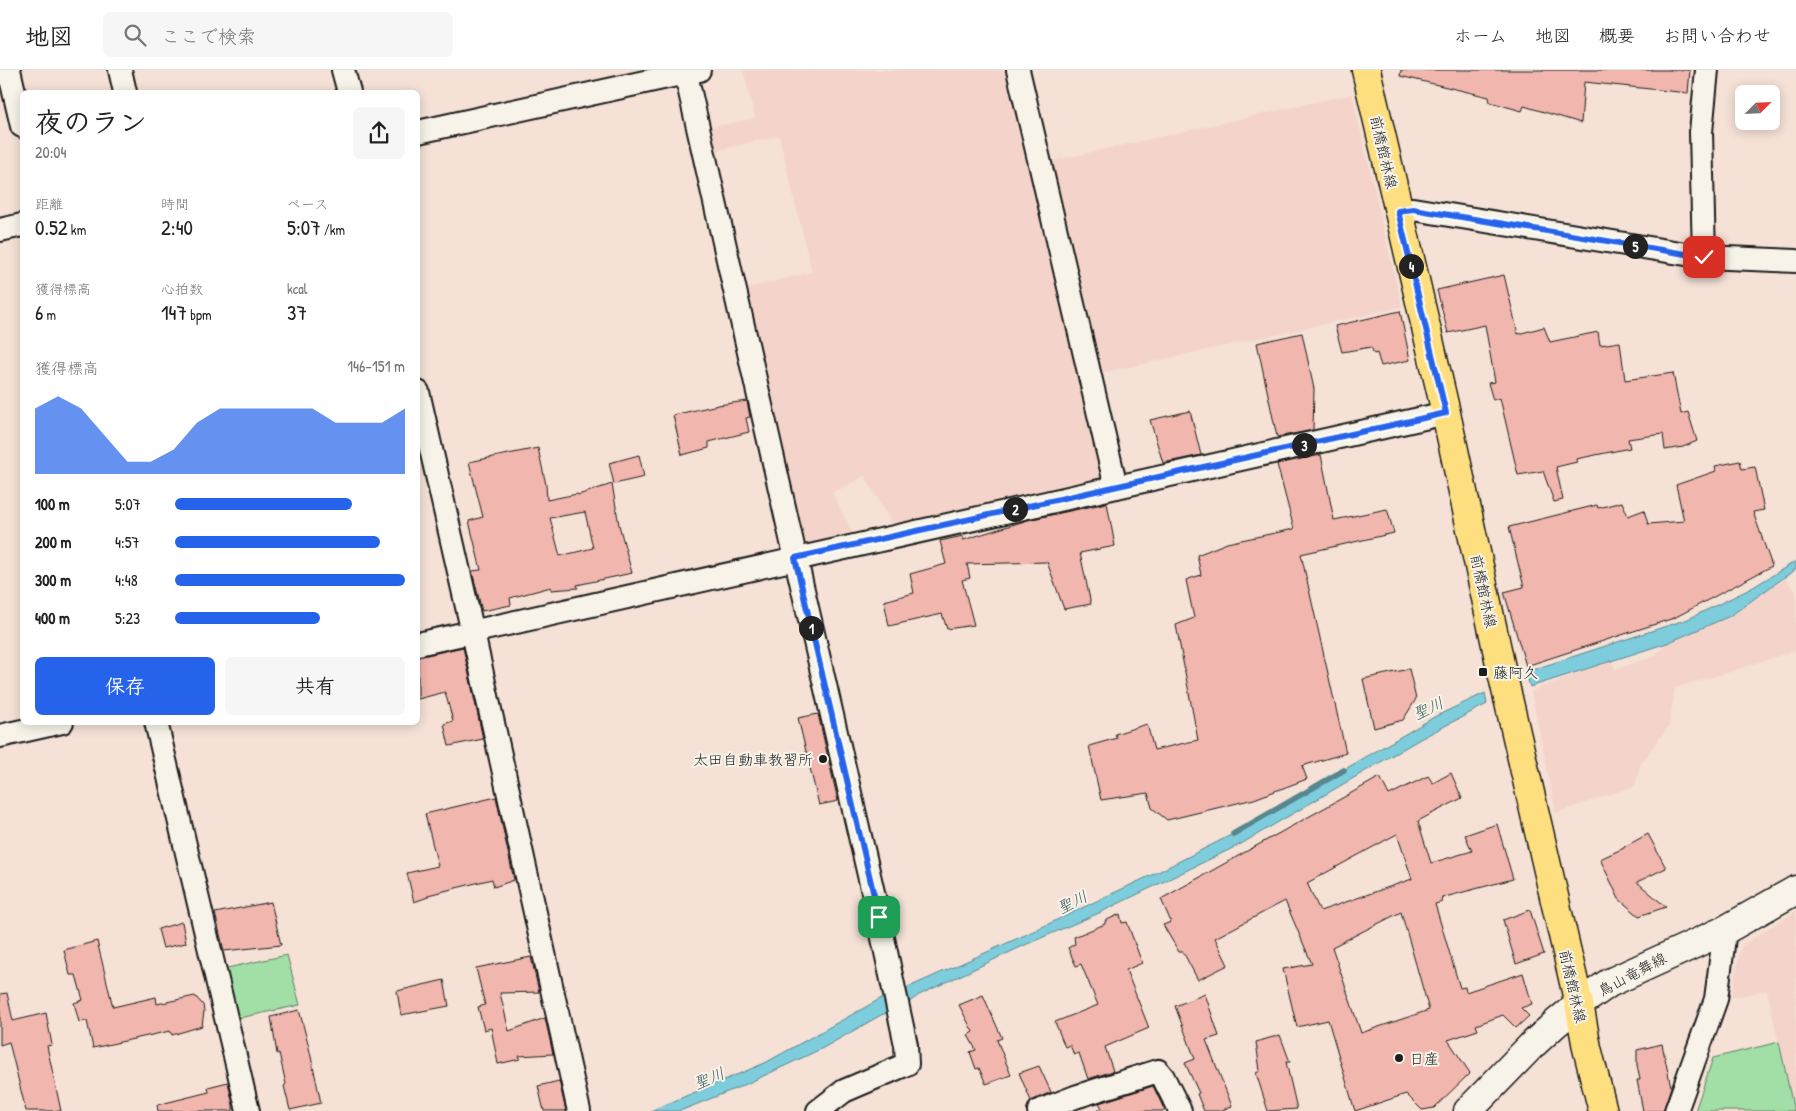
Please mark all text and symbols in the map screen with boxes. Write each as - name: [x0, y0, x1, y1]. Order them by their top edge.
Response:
- search box: [103, 12, 453, 57]
- text: 地図: [25, 20, 73, 52]
- icon: search: [121, 21, 149, 49]
- text: ここで検索: [161, 23, 256, 49]
- text: ホーム: [1454, 23, 1507, 48]
- text: 地図: [1535, 23, 1571, 48]
- text: 概要: [1599, 23, 1635, 48]
- text: お問い合わせ: [1663, 23, 1771, 48]
- north arrow: [1735, 85, 1780, 130]
- map controls: [1735, 85, 1780, 130]
- text: 夜のラン: [35, 103, 147, 141]
- button: share: [353, 107, 405, 159]
- street label: 前橋館林線: [1365, 113, 1403, 191]
- text: 20:04: [35, 141, 67, 163]
- text: 距離: [35, 194, 63, 213]
- text: 時間: [161, 194, 189, 213]
- text: ペース: [287, 194, 328, 213]
- text: 0.52: [35, 213, 68, 242]
- text: 2:40: [161, 213, 193, 242]
- text: 5:07: [287, 213, 321, 242]
- text: km: [68, 220, 86, 239]
- text: /km: [321, 220, 345, 239]
- pin: 5: [1622, 234, 1648, 258]
- pin: [1683, 236, 1725, 278]
- text: 5: [1633, 237, 1638, 256]
- icon: check: [1690, 243, 1718, 271]
- pin: 4: [1398, 254, 1424, 278]
- text: 4: [1409, 257, 1414, 276]
- text: 獲得標高: [35, 279, 91, 298]
- text: 心拍数: [161, 279, 203, 298]
- text: kcal: [287, 279, 307, 298]
- text: 6: [35, 298, 43, 327]
- text: 147: [161, 298, 187, 327]
- text: 37: [287, 298, 307, 327]
- text: m: [43, 305, 56, 324]
- text: bpm: [187, 305, 211, 324]
- text: 146–151 m: [347, 355, 405, 377]
- text: 獲得標高: [35, 357, 99, 379]
- pin: 3: [1292, 432, 1316, 458]
- text: 3: [1301, 436, 1308, 455]
- text: 100 m: [35, 493, 70, 515]
- text: 5:07: [115, 493, 141, 515]
- pin: 2: [1002, 496, 1028, 522]
- text: 2: [1012, 500, 1019, 519]
- text: 200 m: [35, 531, 71, 553]
- text: 4:57: [115, 531, 139, 553]
- street label: 前橋館林線: [1466, 552, 1502, 630]
- text: 300 m: [35, 569, 71, 591]
- text: 4:48: [115, 569, 138, 591]
- text: 400 m: [35, 607, 70, 629]
- text: 5:23: [115, 607, 140, 629]
- pin: 1: [798, 616, 824, 640]
- text: 1: [809, 619, 814, 638]
- button: 保存: [35, 657, 215, 715]
- button: 共有: [225, 657, 405, 715]
- place label: 藤阿久: [1493, 662, 1538, 683]
- marker: 藤阿久: [1477, 666, 1489, 678]
- water label: 聖川: [1409, 691, 1447, 725]
- place label: 太田自動車教習所: [693, 749, 813, 770]
- marker: 太田自動車教習所: [817, 753, 829, 765]
- water label: 聖川: [1053, 885, 1091, 919]
- pin: [858, 896, 900, 938]
- icon: arrive: [865, 903, 893, 931]
- street label: 前橋館林線: [1554, 947, 1592, 1025]
- street label: 鳥山竜舞線: [1594, 947, 1670, 1001]
- place label: 日産: [1409, 1048, 1439, 1069]
- marker: 日産: [1393, 1052, 1405, 1064]
- water label: 聖川: [690, 1062, 728, 1094]

